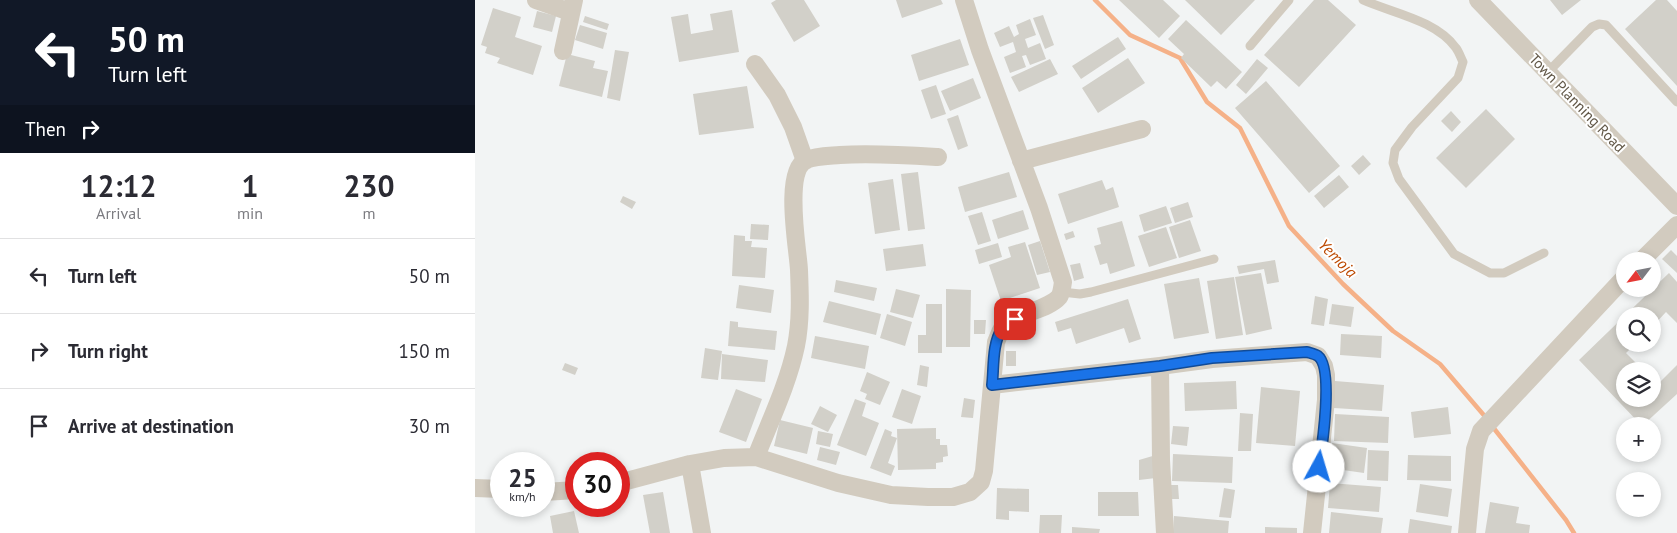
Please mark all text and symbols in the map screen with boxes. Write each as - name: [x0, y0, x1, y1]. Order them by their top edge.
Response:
- text: 50 m: [108, 16, 185, 62]
- icon: left: [25, 20, 90, 85]
- street label: Town Planning Road: [1525, 49, 1629, 156]
- text: Turn left: [108, 60, 187, 88]
- icon: right: [76, 115, 104, 143]
- text: Then: [25, 117, 66, 141]
- text: 12:12: [80, 166, 157, 205]
- text: 1: [242, 166, 259, 205]
- text: 230: [343, 166, 395, 205]
- text: Arrival: [96, 203, 141, 223]
- text: min: [237, 203, 263, 223]
- text: m: [363, 203, 376, 223]
- water label: Yemoja: [1314, 234, 1362, 282]
- north arrow: [1616, 252, 1661, 298]
- map controls: [1616, 252, 1661, 517]
- icon: left: [25, 262, 53, 290]
- text: Turn left: [68, 264, 137, 288]
- text: 50 m: [409, 264, 450, 288]
- pin: [994, 298, 1036, 340]
- icon: arrive: [1001, 305, 1029, 333]
- button: search: [1616, 307, 1661, 352]
- icon: right: [25, 337, 53, 365]
- text: Turn right: [68, 339, 148, 363]
- text: 150 m: [398, 339, 450, 363]
- button: layers: [1616, 362, 1661, 407]
- icon: arrive: [25, 412, 53, 440]
- text: Arrive at destination: [68, 414, 234, 438]
- text: 30 m: [409, 414, 450, 438]
- button: +: [1616, 417, 1661, 462]
- position arrow: [1292, 440, 1344, 492]
- speed limit sign: 30: [565, 452, 630, 517]
- text: 25: [508, 462, 537, 494]
- button: −: [1616, 472, 1661, 517]
- text: km/h: [509, 489, 536, 504]

